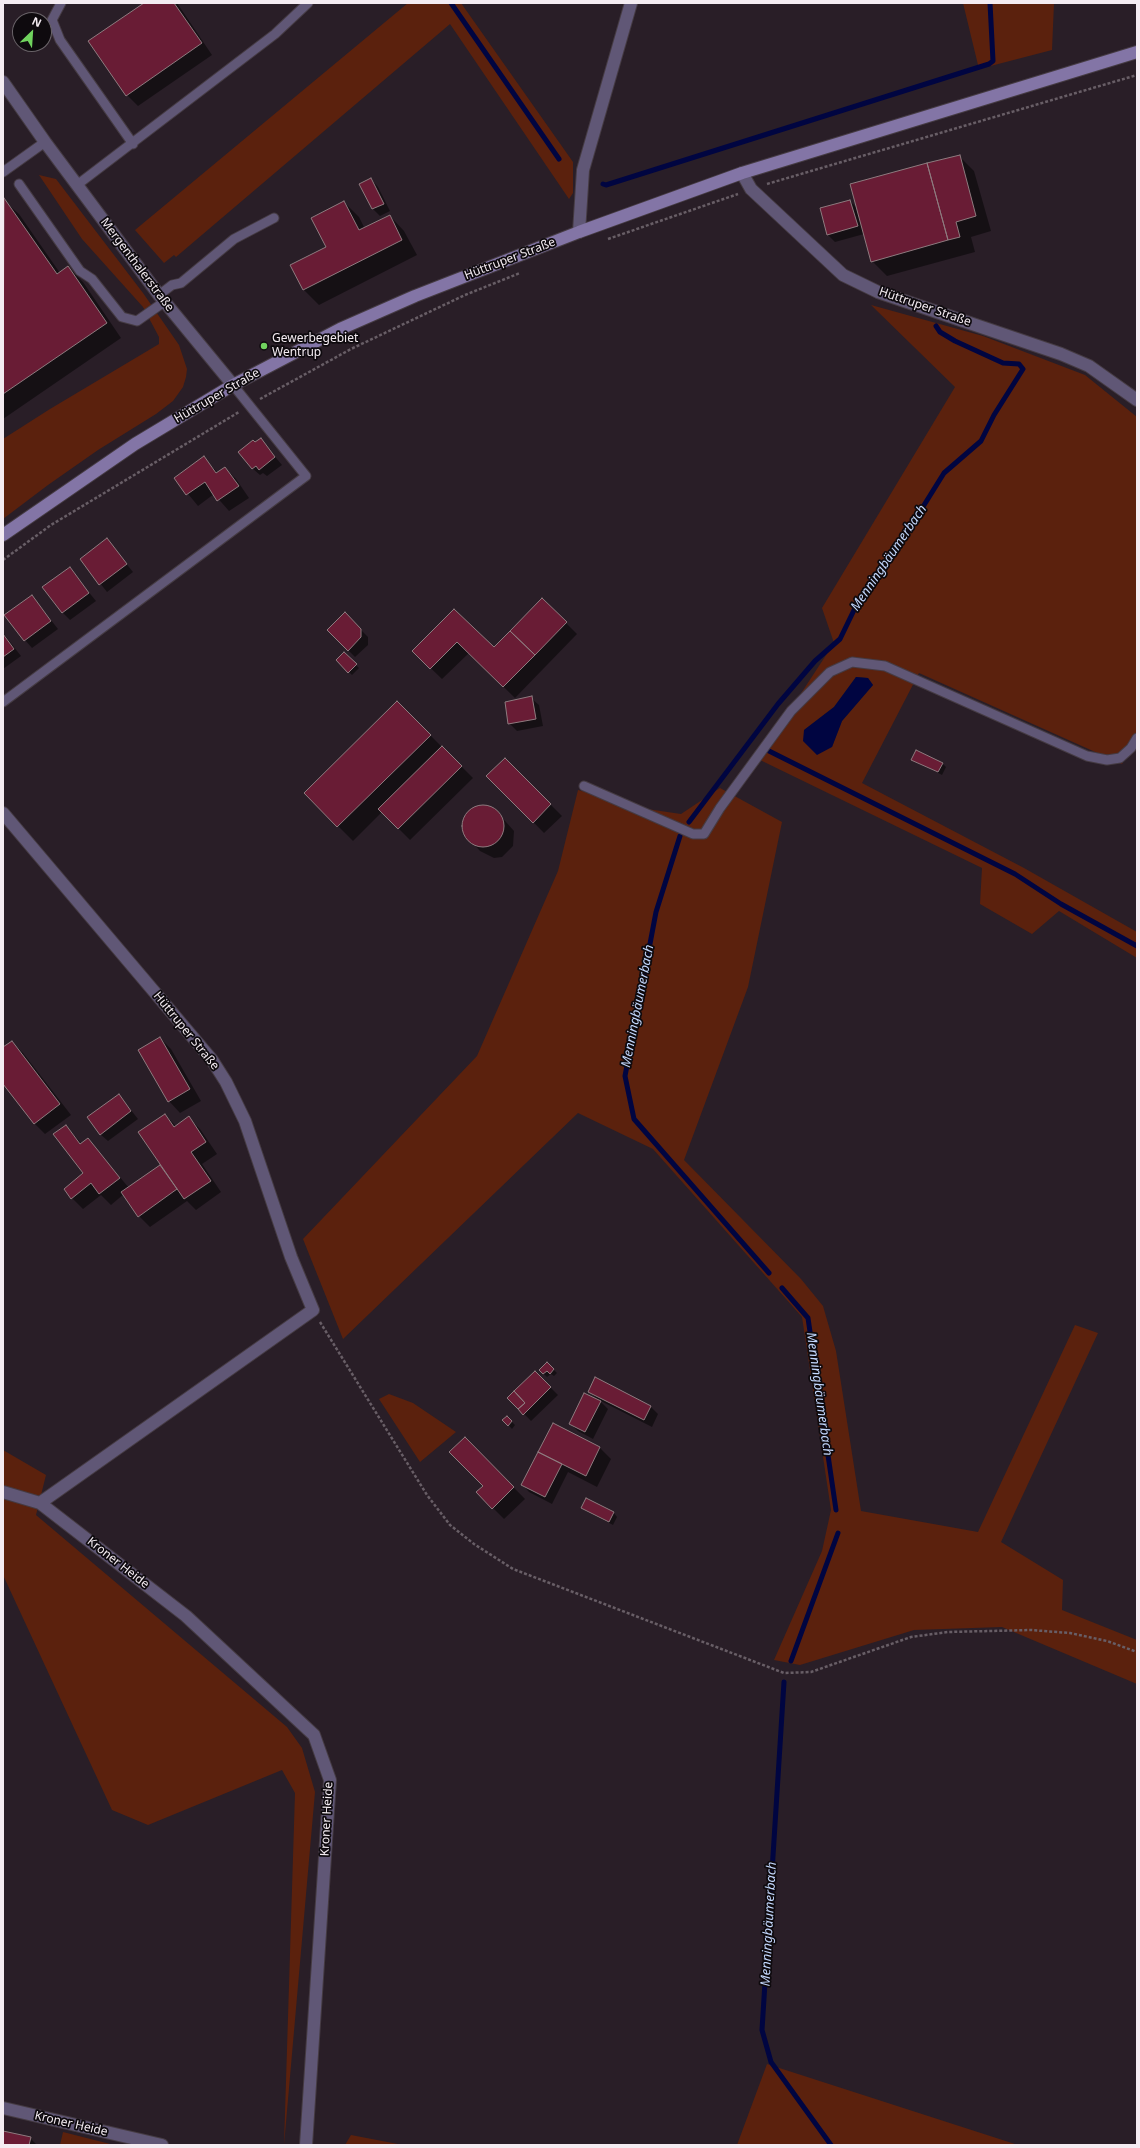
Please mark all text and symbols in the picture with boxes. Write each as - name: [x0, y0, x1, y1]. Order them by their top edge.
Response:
- north arrow: [12, 12, 52, 52]
- text: N: [30, 13, 44, 30]
- street label: Mergenthalerstraße: [97, 215, 177, 315]
- street label: Hüttruper Straße: [462, 235, 558, 283]
- street label: Hüttruper Straße: [877, 285, 973, 329]
- place label: Gewerbegebiet Wentrup: [272, 332, 358, 360]
- marker: Gewerbegebiet Wentrup: [259, 341, 269, 351]
- street label: Hüttruper Straße: [172, 366, 262, 426]
- water label: Menningbäumerbach: [848, 502, 930, 614]
- water label: Menningbäumerbach: [618, 943, 658, 1069]
- street label: Hüttruper Straße: [150, 989, 222, 1073]
- water label: Menningbäumerbach: [803, 1331, 835, 1457]
- street label: Kroner Heide: [84, 1534, 152, 1592]
- street label: Kroner Heide: [318, 1781, 336, 1857]
- water label: Menningbäumerbach: [758, 1861, 780, 1987]
- street label: Kroner Heide: [33, 2109, 109, 2139]

